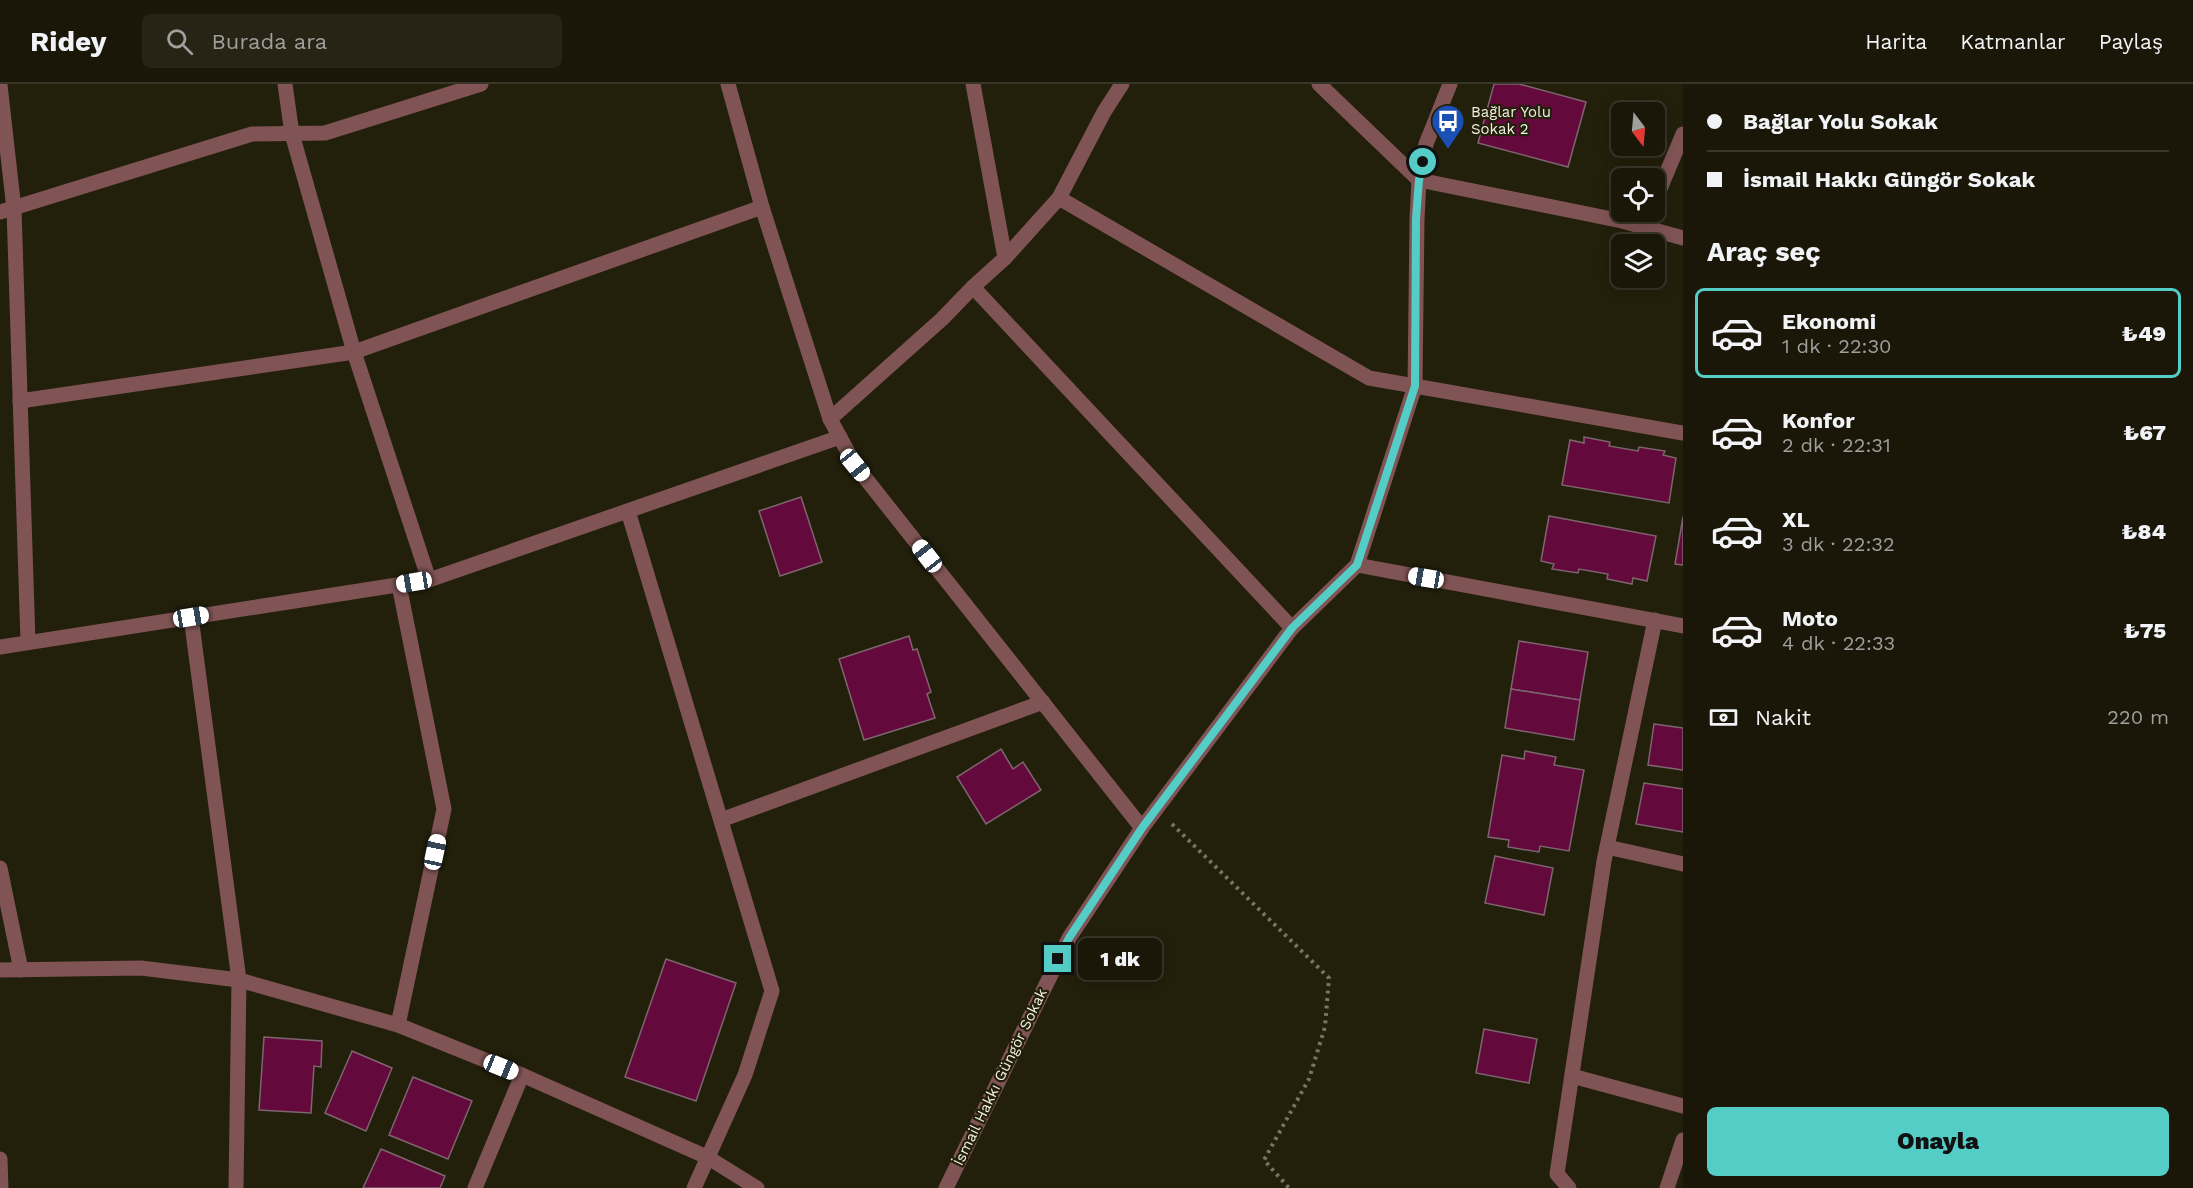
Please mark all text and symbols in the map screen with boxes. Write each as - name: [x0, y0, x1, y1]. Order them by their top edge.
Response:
- search box: [142, 14, 562, 68]
- text: Ridey: [30, 25, 106, 58]
- icon: search: [163, 25, 196, 58]
- text: Burada ara: [211, 29, 327, 54]
- text: Harita: [1865, 29, 1927, 54]
- text: Katmanlar: [1960, 29, 2066, 54]
- text: Paylaş: [2099, 29, 2163, 54]
- north arrow: [1611, 102, 1665, 156]
- map controls: [1611, 102, 1665, 288]
- bus stop icon: Bağlar Yolu Sokak 2: [1430, 103, 1466, 150]
- place label: Bağlar Yolu Sokak 2: [1471, 103, 1551, 138]
- text: Bağlar Yolu Sokak: [1743, 109, 1938, 134]
- route start: [1409, 148, 1436, 175]
- text: İsmail Hakkı Güngör Sokak: [1743, 167, 2035, 192]
- button: locate: [1611, 168, 1665, 222]
- button: layers: [1611, 234, 1665, 288]
- text: Araç seç: [1707, 236, 1821, 268]
- icon: car: [1710, 306, 1764, 360]
- text: Ekonomi: [1782, 309, 1876, 334]
- text: ₺49: [2122, 321, 2166, 346]
- text: 1 dk · 22:30: [1782, 334, 1892, 358]
- icon: car: [1710, 405, 1764, 459]
- text: Konfor: [1782, 408, 1855, 433]
- text: ₺67: [2123, 420, 2166, 445]
- text: 2 dk · 22:31: [1782, 433, 1891, 457]
- car: [837, 445, 873, 485]
- icon: car: [1710, 504, 1764, 558]
- text: XL: [1782, 507, 1810, 532]
- text: ₺84: [2122, 519, 2166, 544]
- text: 3 dk · 22:32: [1782, 532, 1895, 556]
- car: [909, 536, 945, 576]
- car: [1407, 566, 1445, 590]
- car: [395, 570, 433, 594]
- icon: car: [1710, 603, 1764, 657]
- car: [172, 605, 210, 629]
- text: Moto: [1782, 606, 1838, 631]
- text: ₺75: [2124, 618, 2166, 643]
- text: 4 dk · 22:33: [1782, 631, 1895, 655]
- icon: cash: [1707, 701, 1740, 734]
- text: Nakit: [1755, 705, 1811, 730]
- text: 220 m: [2107, 705, 2169, 729]
- car: [422, 833, 448, 871]
- callout: 1 dk: [1079, 938, 1163, 980]
- route end: [1044, 945, 1071, 972]
- text: 1 dk: [1100, 947, 1140, 971]
- street label: İsmail Hakkı Güngör Sokak: [949, 985, 1051, 1169]
- car: [481, 1052, 521, 1082]
- button: Onayla: [1707, 1107, 2169, 1176]

